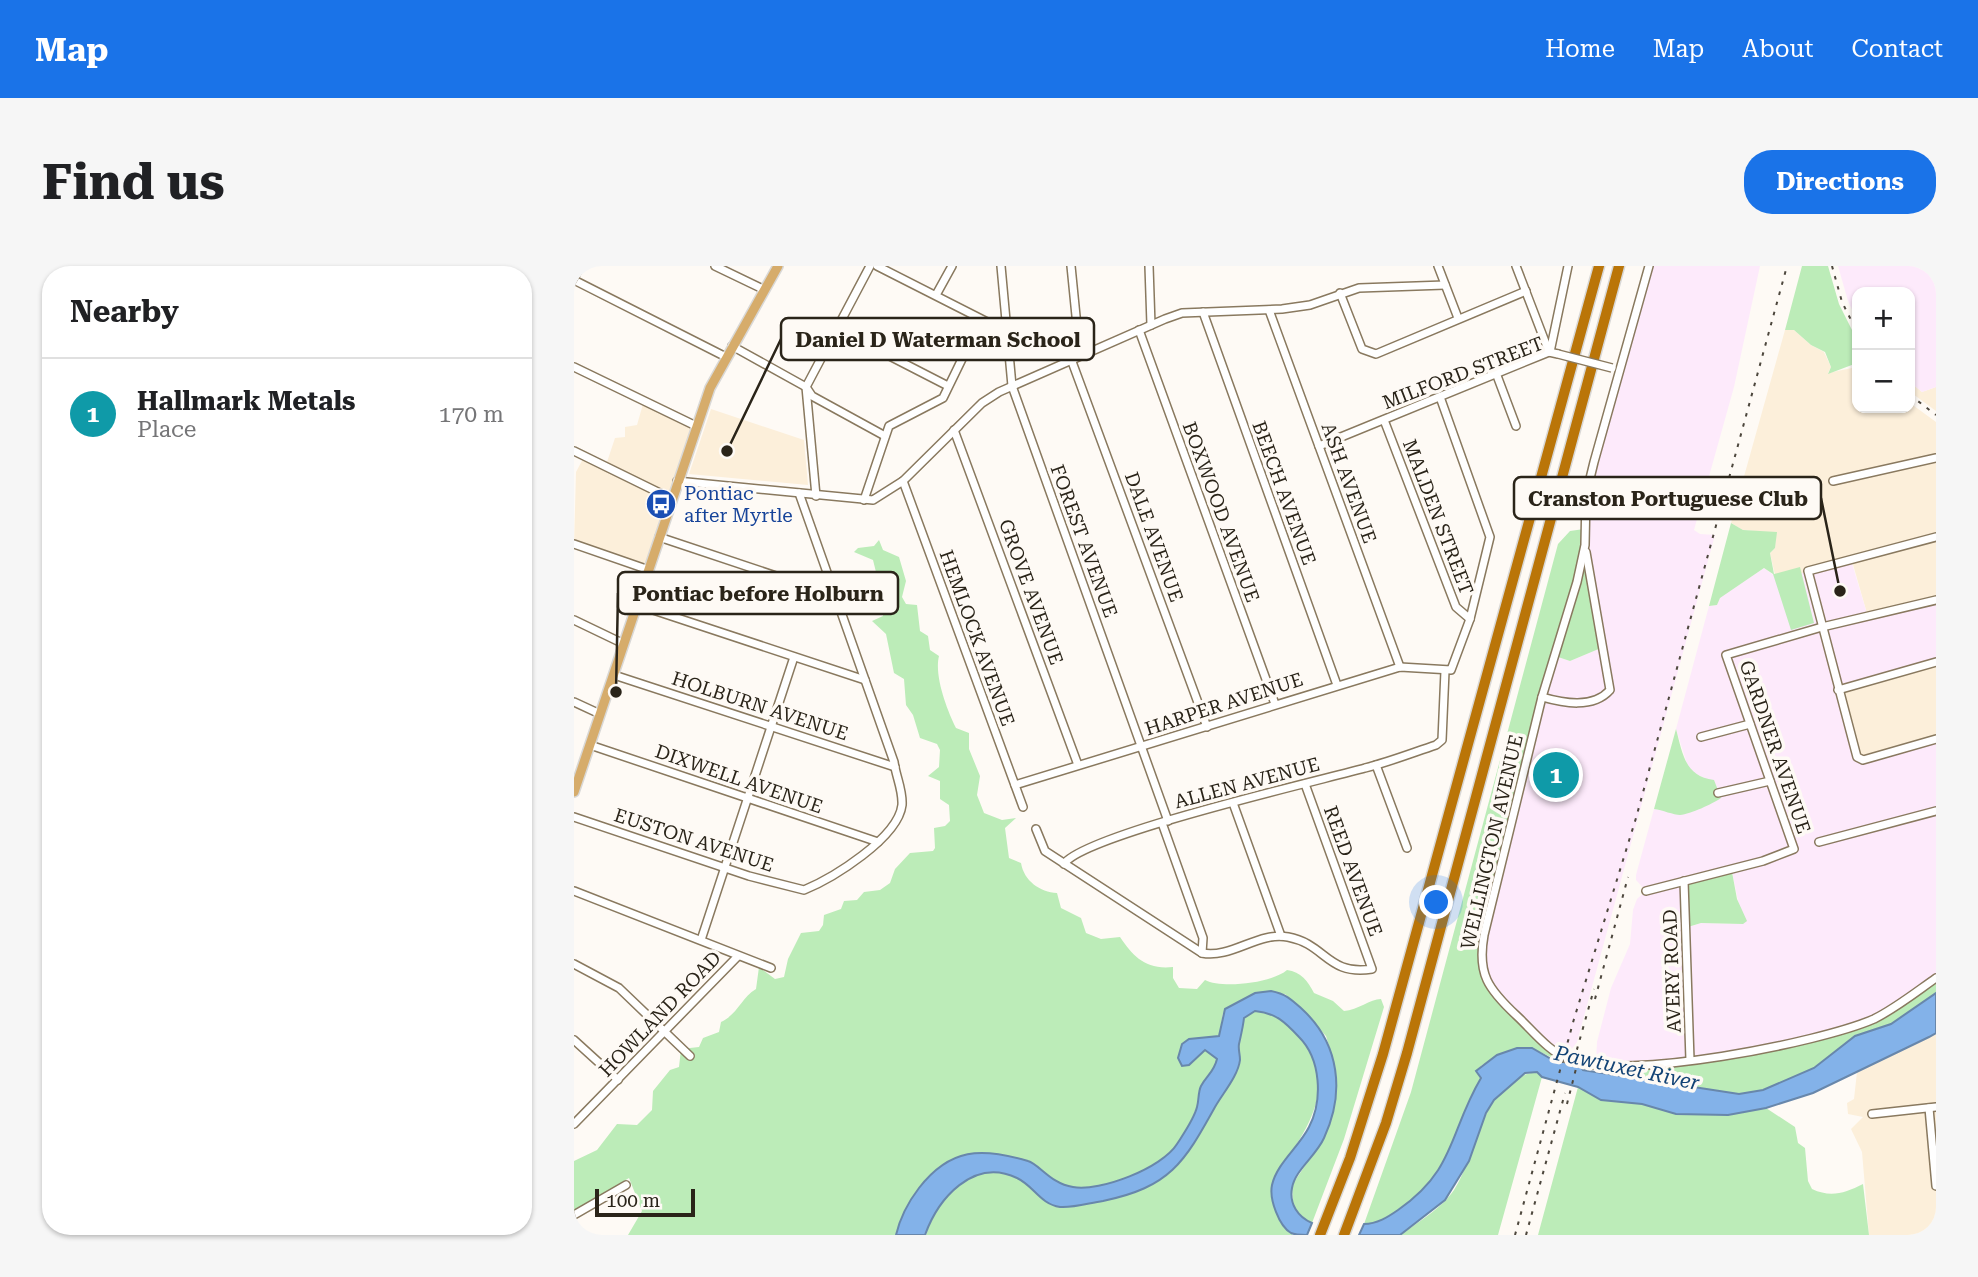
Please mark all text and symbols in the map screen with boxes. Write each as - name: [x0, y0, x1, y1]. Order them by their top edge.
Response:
- text: Map: [35, 30, 109, 69]
- text: Home: [1545, 35, 1615, 63]
- text: Map: [1653, 35, 1704, 63]
- text: About: [1742, 35, 1813, 63]
- text: Contact: [1851, 35, 1943, 63]
- button: Directions: [1744, 150, 1936, 214]
- text: Find us: [42, 154, 225, 211]
- map controls: [1852, 287, 1915, 413]
- button: +: [1852, 287, 1915, 350]
- text: Nearby: [70, 294, 179, 329]
- callout: Daniel D Waterman School: [781, 318, 1094, 360]
- text: Daniel D Waterman School: [795, 328, 1081, 352]
- street label: MILFORD STREET: [1379, 332, 1547, 414]
- button: −: [1852, 350, 1915, 413]
- text: Hallmark Metals: [137, 386, 356, 416]
- text: 1: [87, 401, 99, 428]
- text: 170 m: [439, 401, 504, 428]
- text: Place: [137, 416, 196, 443]
- street label: BEECH AVENUE: [1247, 418, 1321, 568]
- street label: BOXWOOD AVENUE: [1178, 419, 1264, 605]
- street label: ASH AVENUE: [1317, 420, 1381, 546]
- street label: MALDEN STREET: [1398, 436, 1478, 598]
- street label: FOREST AVENUE: [1046, 461, 1122, 621]
- street label: DALE AVENUE: [1120, 469, 1188, 605]
- callout: Cranston Portuguese Club: [1514, 477, 1821, 519]
- place label: Pontiac after Myrtle: [684, 482, 793, 527]
- bus stop icon: Pontiac after Myrtle: [644, 487, 678, 521]
- text: Cranston Portuguese Club: [1528, 487, 1808, 511]
- street label: GROVE AVENUE: [994, 516, 1068, 668]
- street label: HEMLOCK AVENUE: [934, 547, 1020, 729]
- callout: Pontiac before Holburn: [618, 572, 898, 614]
- text: Pontiac before Holburn: [632, 582, 884, 606]
- street label: GARDNER AVENUE: [1735, 657, 1815, 837]
- street label: HOLBURN AVENUE: [669, 667, 851, 745]
- street label: HARPER AVENUE: [1142, 668, 1306, 740]
- street label: WELLINGTON AVENUE: [1456, 732, 1528, 952]
- street label: DIXWELL AVENUE: [652, 739, 826, 819]
- pin: 1: [1533, 749, 1579, 801]
- street label: ALLEN AVENUE: [1172, 753, 1322, 813]
- street label: EUSTON AVENUE: [611, 803, 777, 877]
- street label: REED AVENUE: [1319, 803, 1387, 939]
- your location: [1419, 885, 1453, 919]
- street label: AVERY ROAD: [1658, 909, 1686, 1033]
- street label: HOWLAND ROAD: [594, 946, 726, 1082]
- water label: Pawtuxet River: [1551, 1041, 1702, 1095]
- scale bar: [595, 1186, 695, 1218]
- text: 100 m: [606, 1189, 660, 1212]

